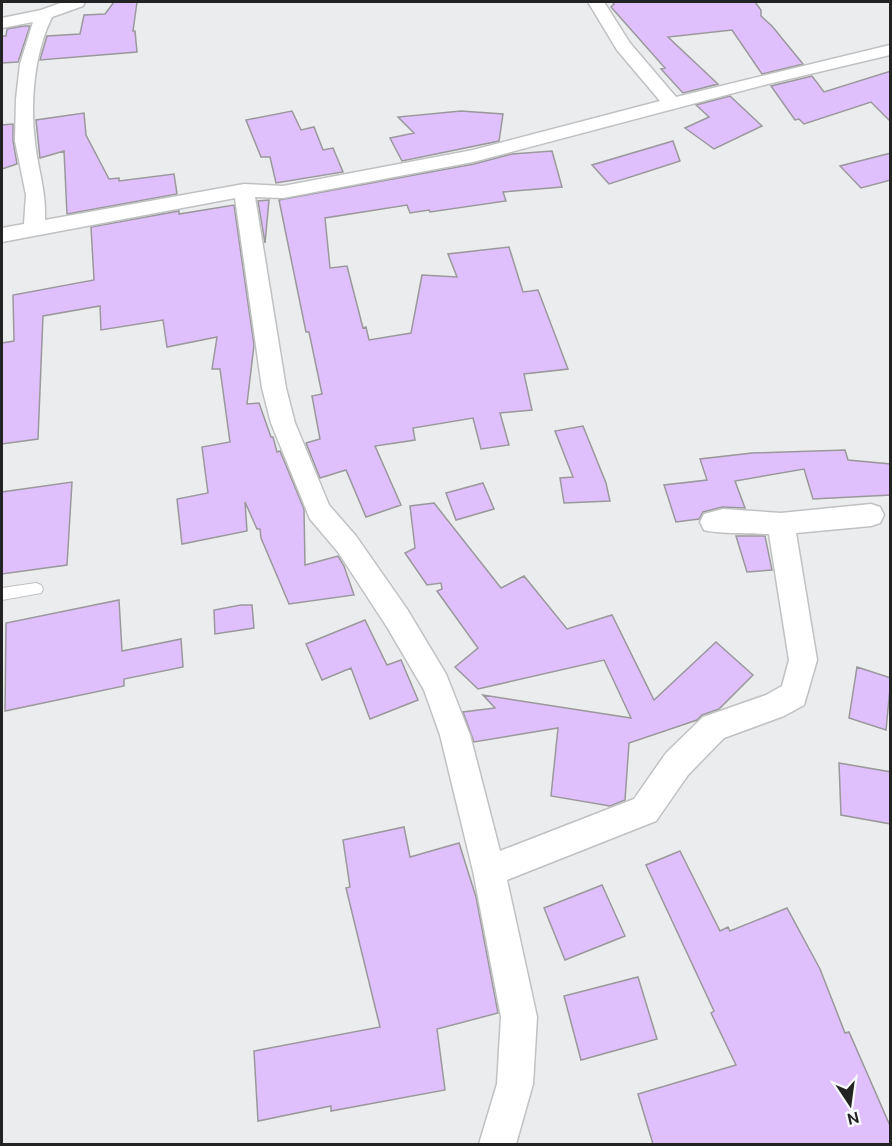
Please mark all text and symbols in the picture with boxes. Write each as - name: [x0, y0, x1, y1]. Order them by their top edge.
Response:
- north arrow: [820, 1074, 880, 1134]
- text: N: [846, 1109, 861, 1129]

